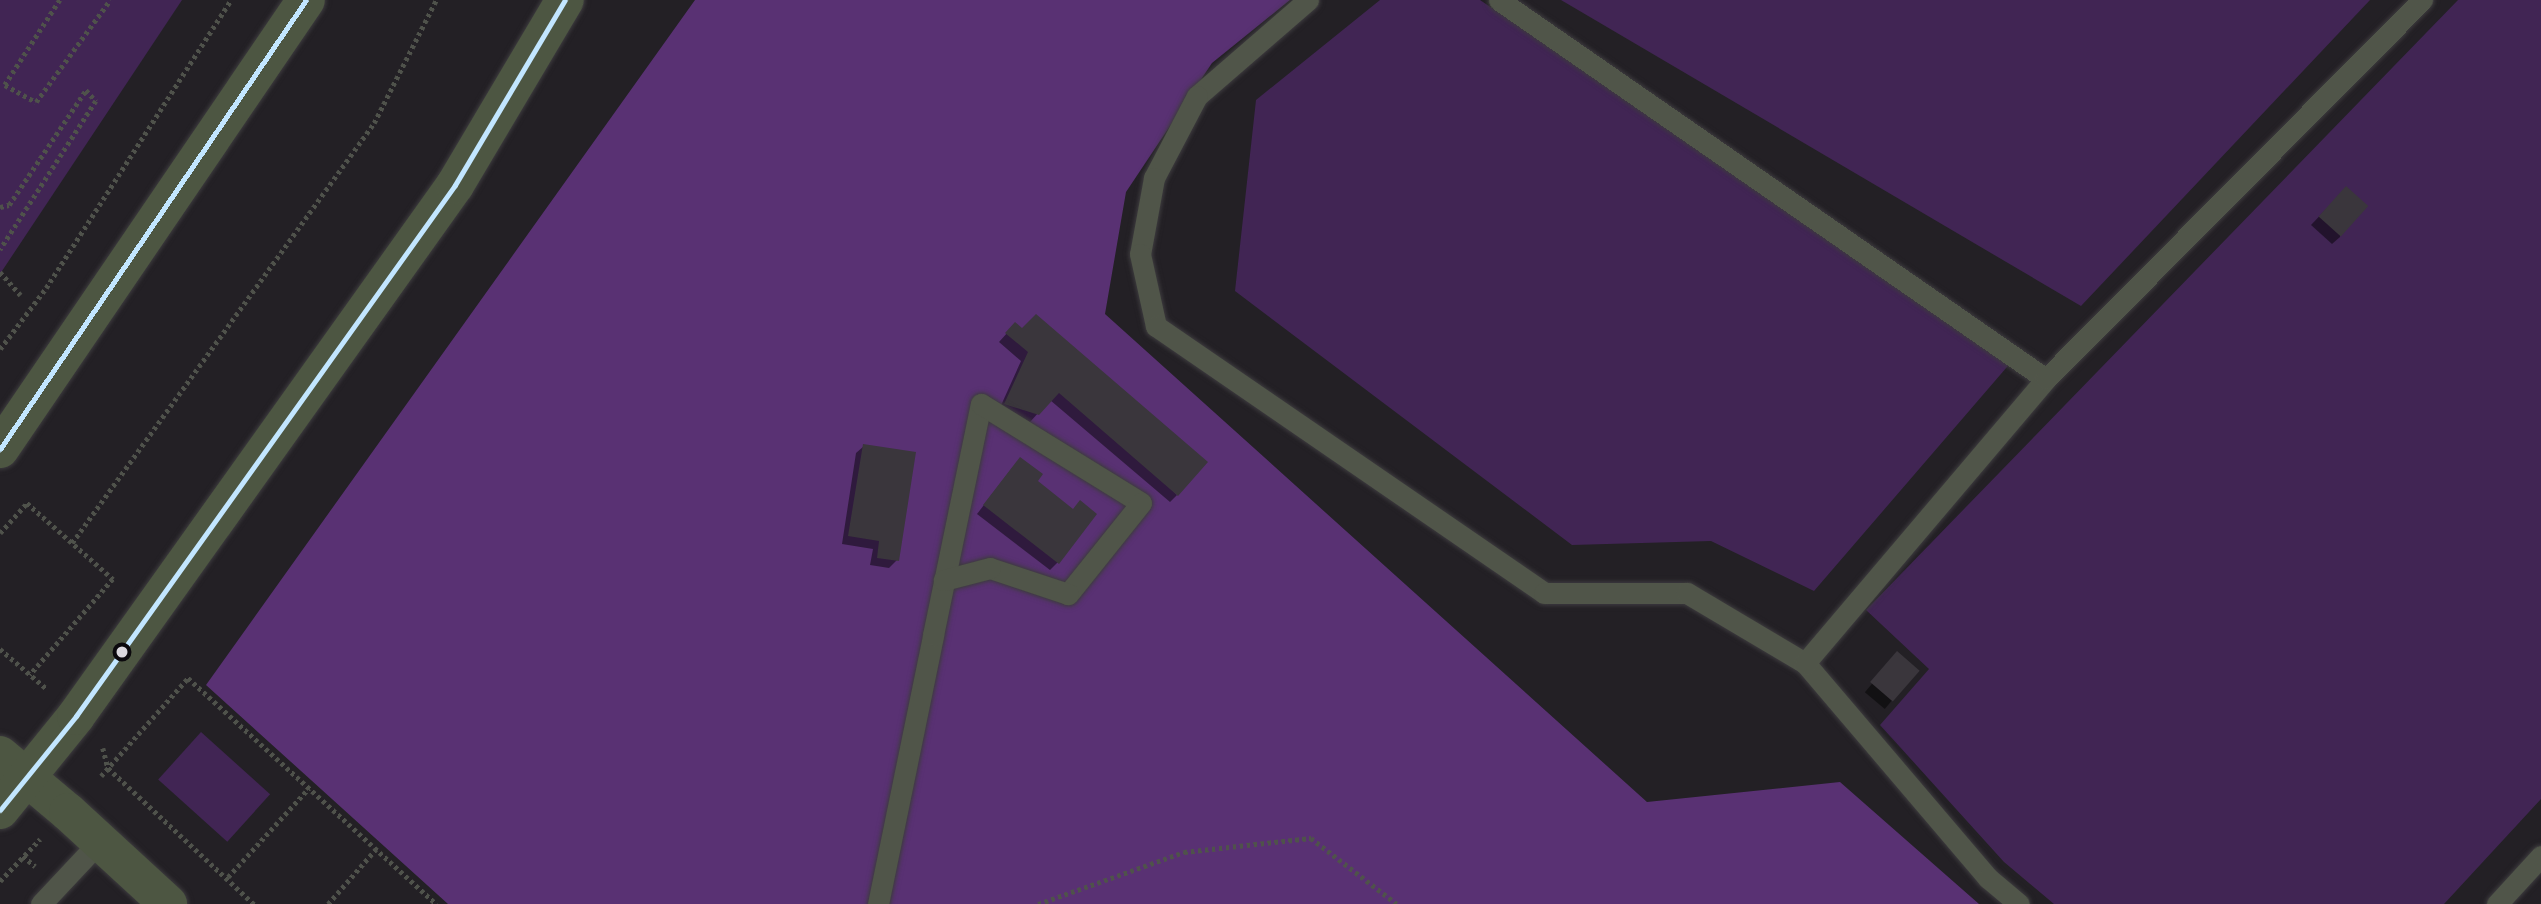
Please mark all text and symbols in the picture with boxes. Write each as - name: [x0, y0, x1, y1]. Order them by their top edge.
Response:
- unlabelled marker: [115, 645, 129, 659]

